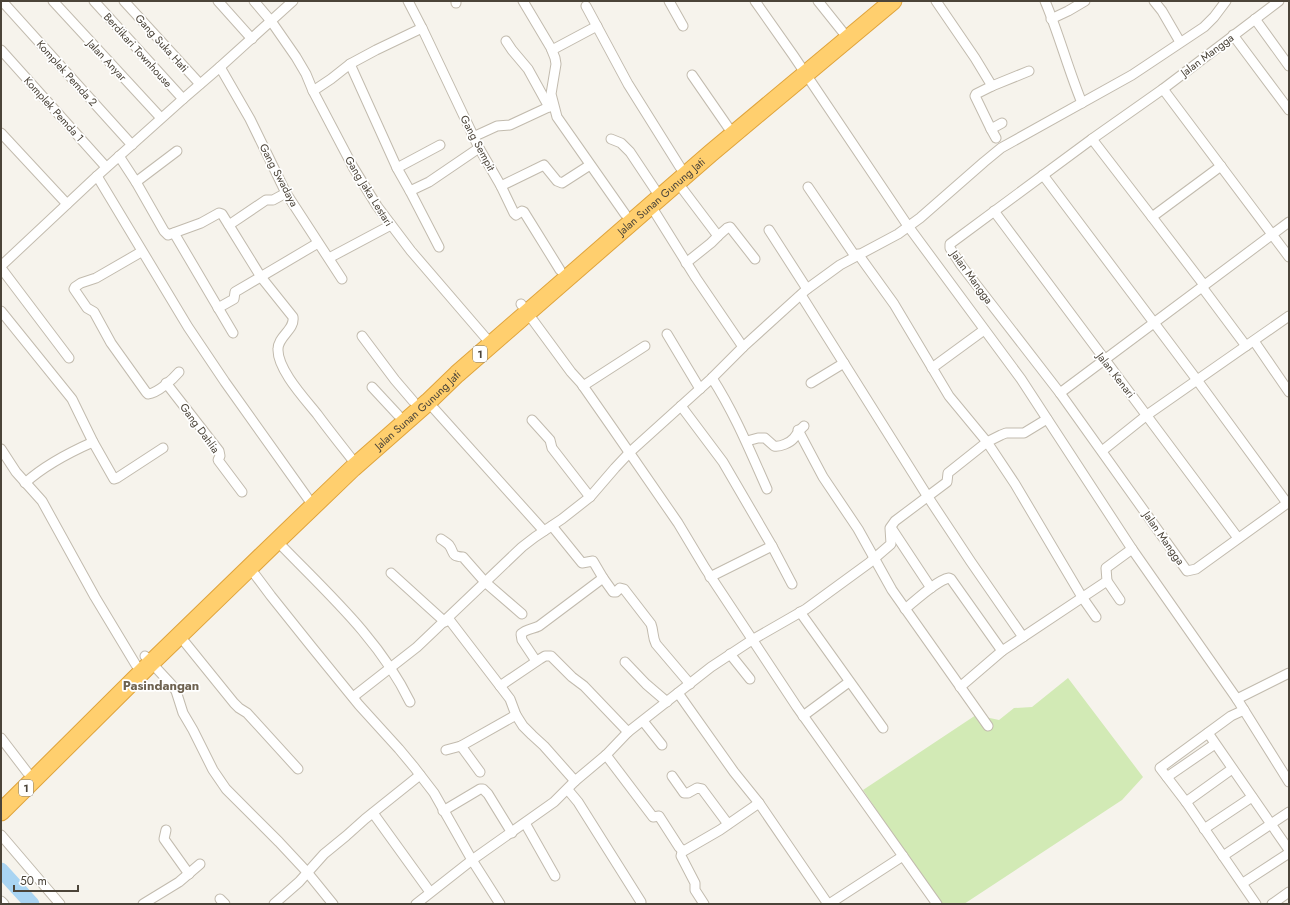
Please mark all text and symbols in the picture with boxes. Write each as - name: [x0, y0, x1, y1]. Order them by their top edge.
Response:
- street label: Berdikari Townhouse: [100, 9, 176, 91]
- street label: Gang Suka Hati: [132, 10, 192, 76]
- street label: Jalan Mangga: [1176, 30, 1237, 81]
- street label: Jalan Anyar: [82, 34, 131, 85]
- street label: Komplek Pemda 2: [33, 36, 101, 110]
- street label: Komplek Pemda 1: [20, 73, 88, 145]
- street label: Gang Sempit: [457, 112, 500, 174]
- street label: Gang Swadaya: [256, 141, 302, 209]
- street label: Gang Jaka Lestari: [341, 153, 397, 229]
- street label: Jalan Sunan Gunung Jati: [612, 154, 709, 240]
- street label: Jalan Mangga: [946, 245, 997, 307]
- road number: 1: [473, 346, 487, 362]
- street label: Jalan Kenari: [1092, 347, 1139, 401]
- street label: Jalan Sunan Gunung Jati: [370, 366, 464, 455]
- street label: Gang Dahlia: [176, 400, 224, 456]
- street label: Jalan Mangga: [1138, 506, 1189, 568]
- district label: Pasindangan: [123, 676, 199, 695]
- road number: 1: [19, 780, 33, 796]
- scale bar: [14, 867, 78, 893]
- text: 50 m: [20, 872, 47, 890]

